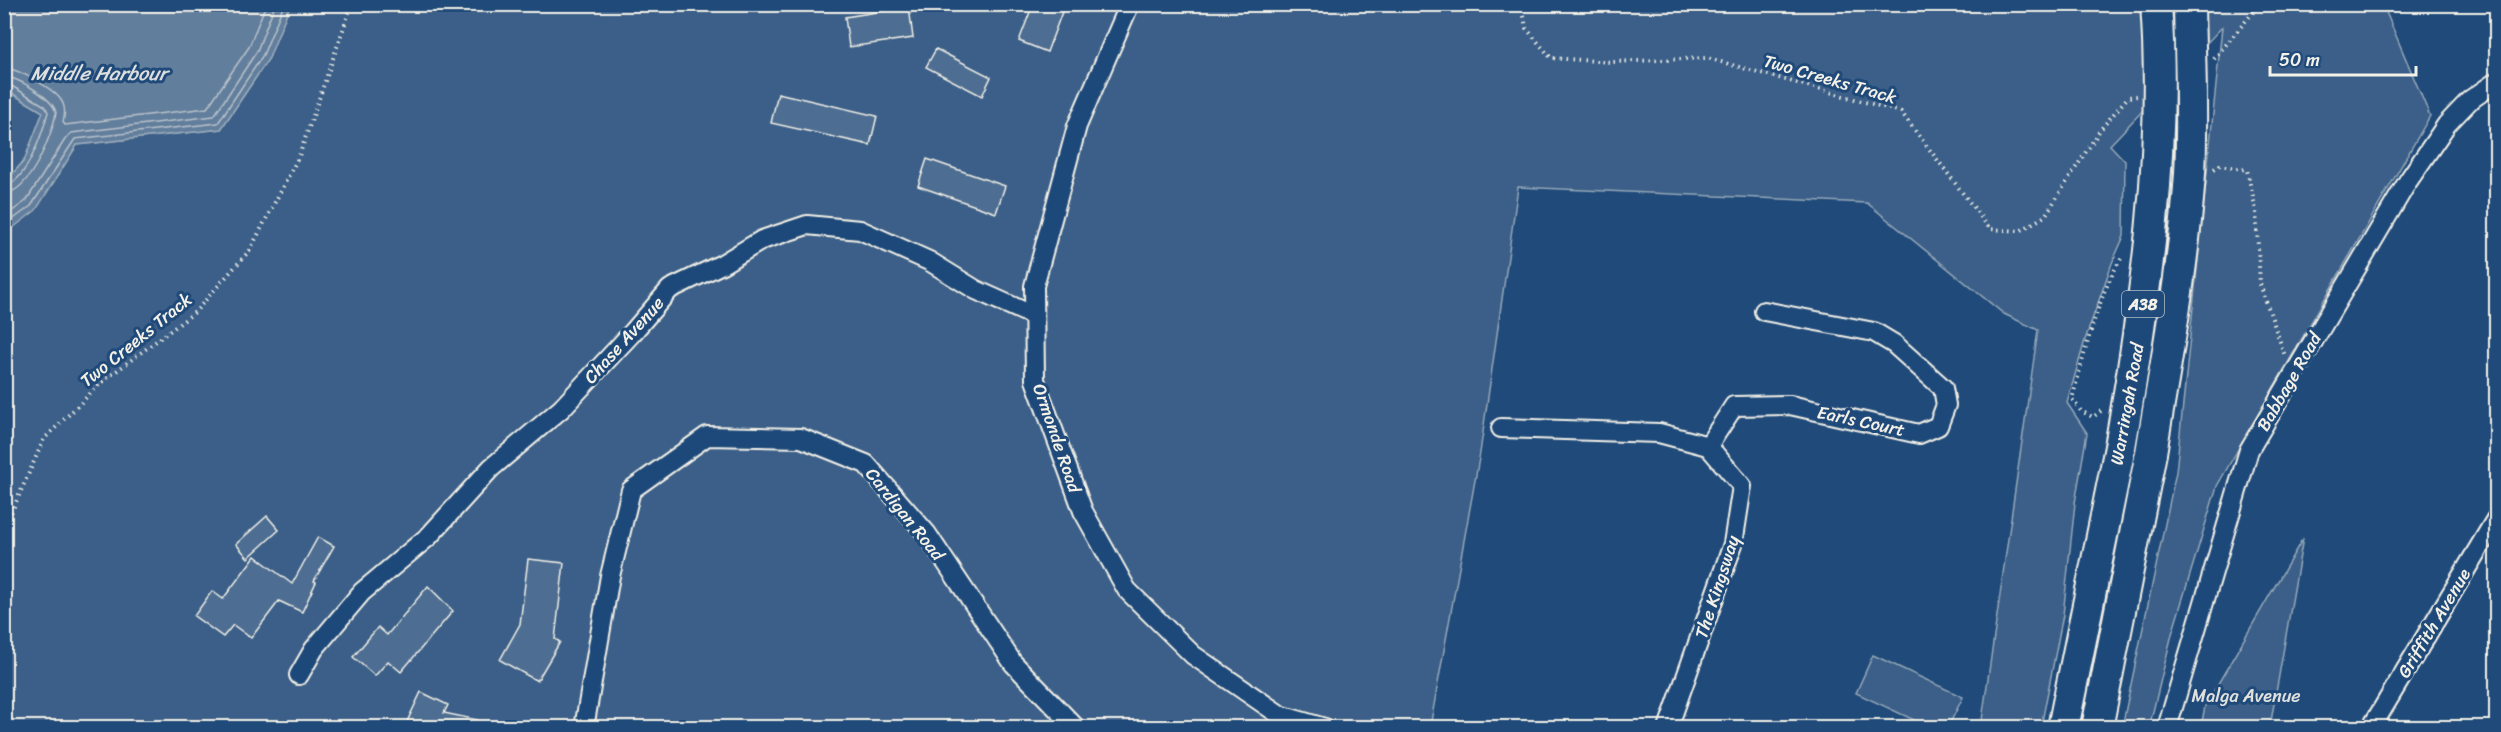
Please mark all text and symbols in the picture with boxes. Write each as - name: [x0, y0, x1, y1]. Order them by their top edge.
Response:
- scale bar: [2270, 39, 2416, 77]
- text: 50 m: [2279, 44, 2320, 76]
- street label: Two Creeks Track: [1760, 45, 1901, 113]
- water label: Middle Harbour: [31, 56, 171, 91]
- street label: Two Creeks Track: [73, 284, 200, 396]
- street label: Chase Avenue: [576, 289, 672, 391]
- road number: A38: [2122, 291, 2164, 317]
- street label: Babbage Road: [2248, 325, 2331, 438]
- street label: Warringah Road: [2101, 339, 2154, 467]
- street label: Ormonde Road: [1023, 379, 1091, 498]
- street label: Earls Court: [1814, 396, 1908, 446]
- street label: Cardigan Road: [857, 460, 954, 569]
- street label: The Kingsway: [1685, 530, 1749, 643]
- street label: Griffith Avenue: [2388, 561, 2480, 684]
- park label: Malga Avenue: [2191, 680, 2301, 712]

